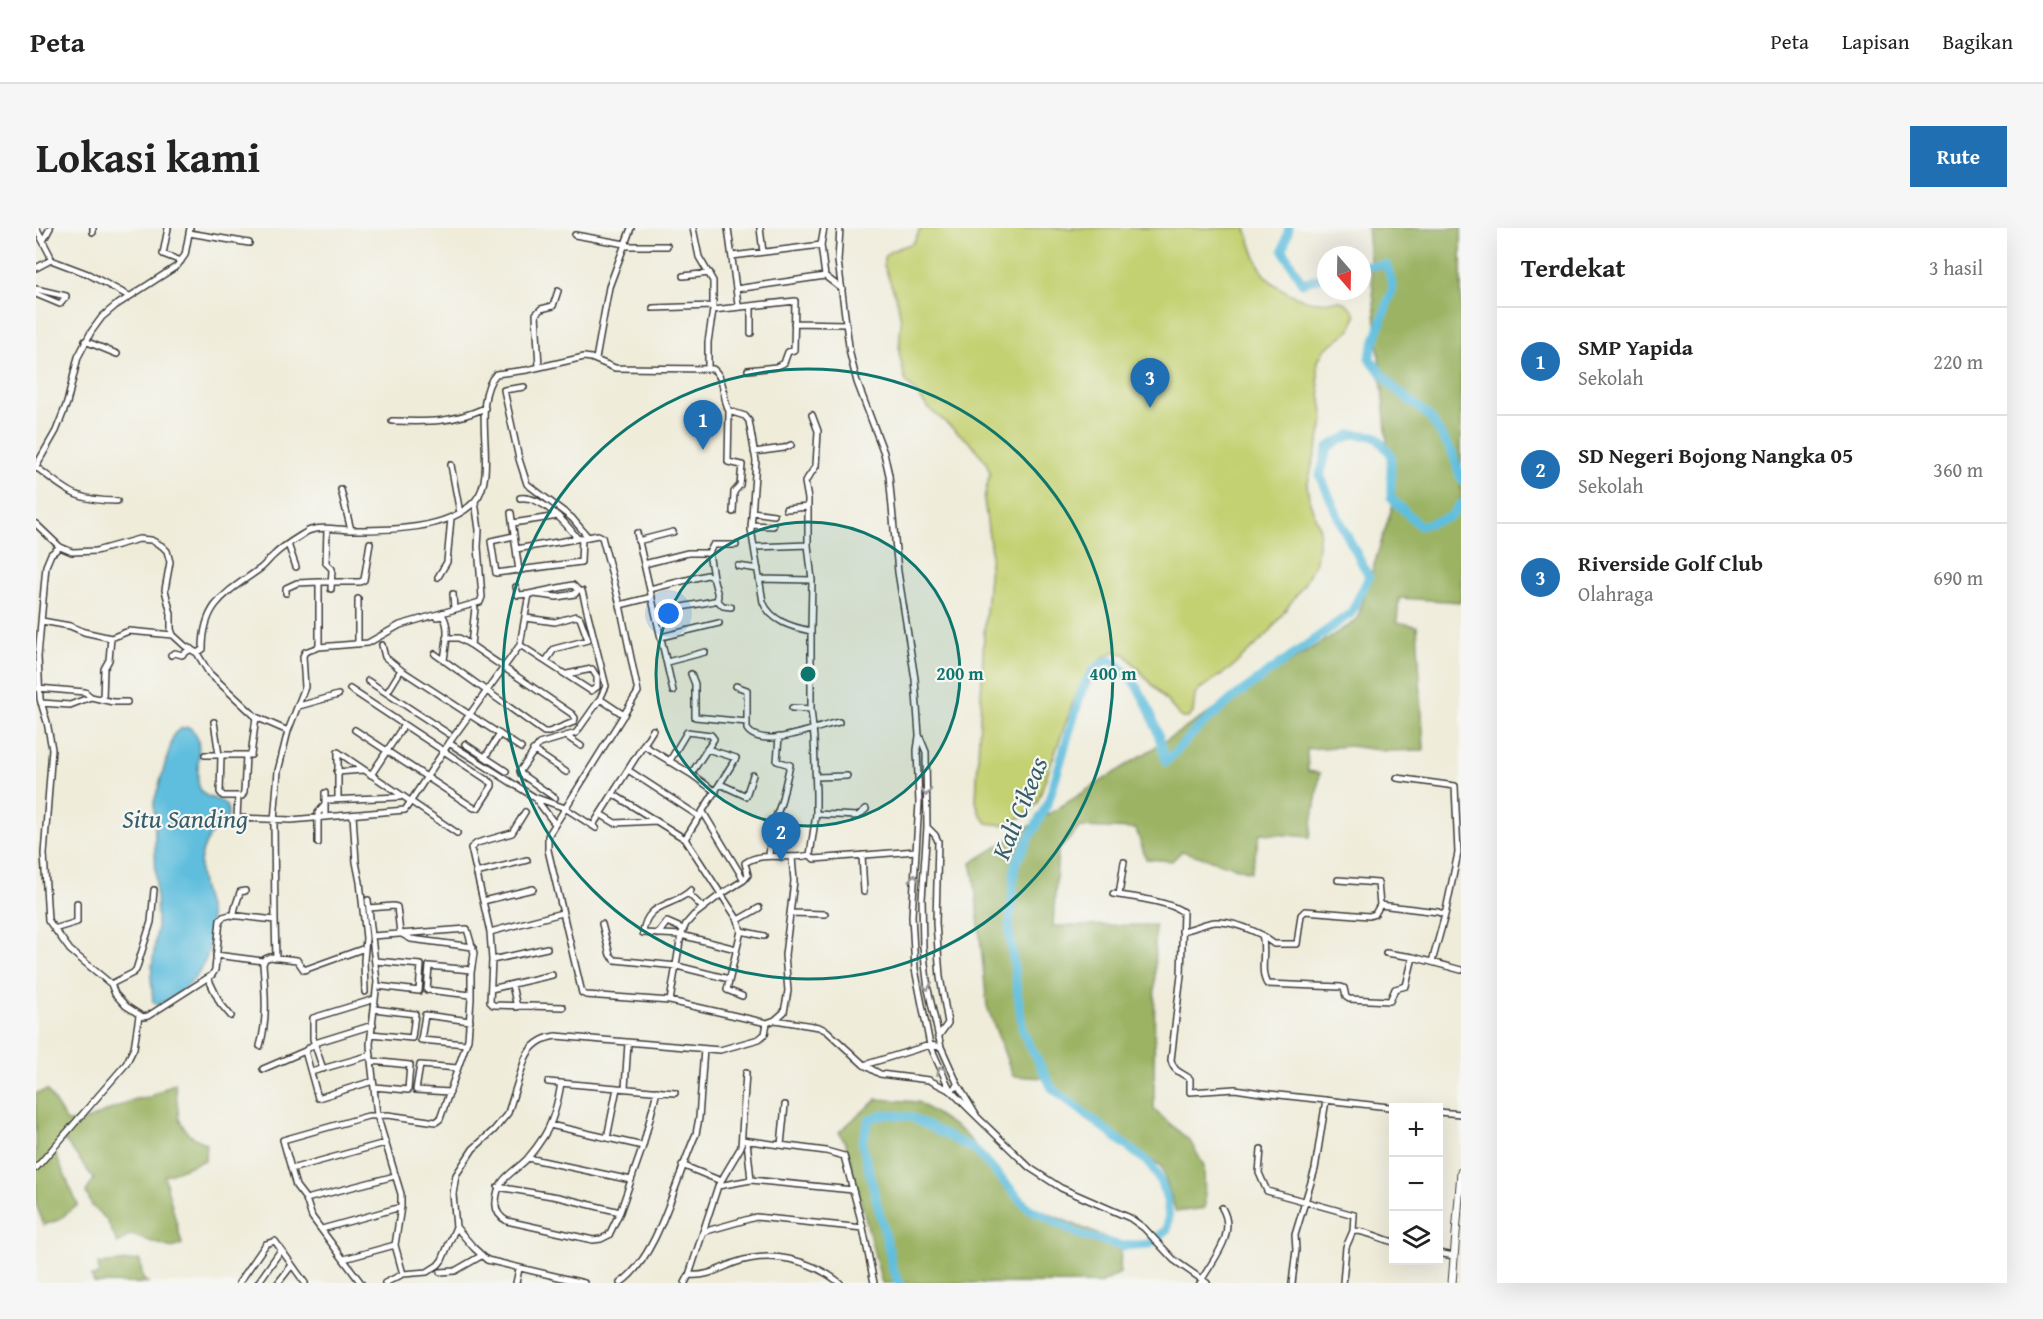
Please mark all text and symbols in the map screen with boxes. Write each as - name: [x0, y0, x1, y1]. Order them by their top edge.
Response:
- text: Peta: [30, 21, 85, 62]
- text: Peta: [1771, 26, 1809, 57]
- text: Lapisan: [1842, 26, 1909, 57]
- text: Bagikan: [1942, 26, 2013, 57]
- text: Lokasi kami: [36, 126, 260, 187]
- button: Rute: [1910, 126, 2007, 187]
- north arrow: [1317, 246, 1371, 300]
- text: Terdekat: [1521, 248, 1625, 287]
- text: 3 hasil: [1929, 253, 1983, 282]
- text: SMP Yapida: [1578, 331, 1693, 363]
- text: 1: [1535, 347, 1546, 376]
- text: 220 m: [1933, 347, 1983, 376]
- pin: 3: [1130, 358, 1170, 408]
- text: Sekolah: [1578, 363, 1643, 392]
- pin: 1: [684, 400, 722, 450]
- text: SD Negeri Bojong Nangka 05: [1578, 439, 1853, 471]
- text: 2: [1535, 455, 1546, 484]
- text: 360 m: [1933, 455, 1983, 484]
- text: Sekolah: [1578, 471, 1643, 500]
- text: Riverside Golf Club: [1578, 547, 1763, 579]
- text: 3: [1535, 563, 1546, 592]
- text: 690 m: [1933, 563, 1983, 592]
- text: Olahraga: [1578, 579, 1653, 608]
- your location: [654, 599, 683, 628]
- text: 200 m: [936, 660, 984, 687]
- text: 400 m: [1089, 660, 1137, 687]
- centre of rings: [798, 664, 818, 684]
- water label: Kali Cikeas: [980, 750, 1057, 866]
- one-way arrow: [920, 787, 932, 796]
- water label: Situ Sanding: [122, 799, 248, 838]
- pin: 2: [762, 812, 800, 862]
- one-way arrow: [908, 874, 921, 883]
- one-way arrow: [921, 982, 933, 991]
- one-way arrow: [936, 1065, 948, 1076]
- map controls: [1389, 1103, 1443, 1265]
- button: +: [1389, 1103, 1443, 1157]
- button: −: [1389, 1157, 1443, 1211]
- button: layers: [1389, 1211, 1443, 1265]

